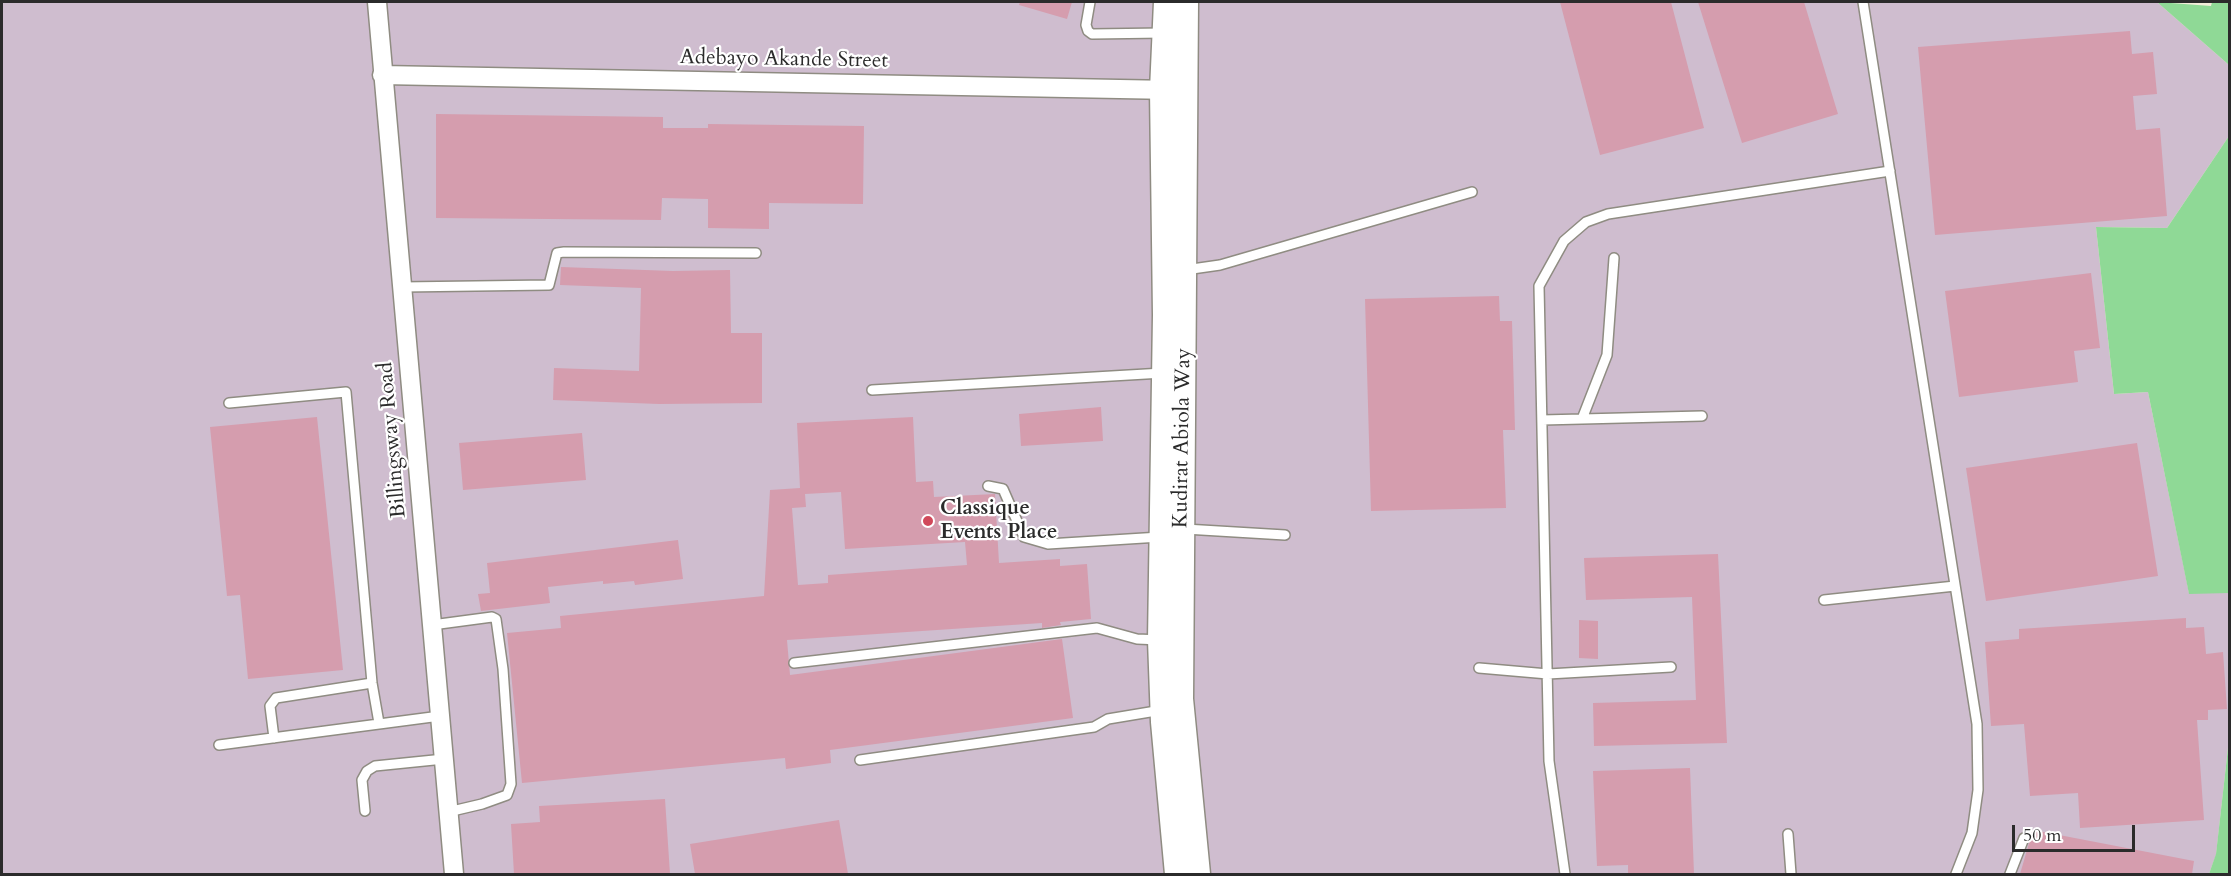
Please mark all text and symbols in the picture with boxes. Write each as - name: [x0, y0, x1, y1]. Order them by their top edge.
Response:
- street label: Adebayo Akande Street: [680, 46, 888, 74]
- street label: Kudirat Abiola Way: [1169, 348, 1197, 528]
- street label: Billingsway Road: [374, 361, 412, 519]
- place label: Classique Events Place: [940, 496, 1057, 546]
- marker: Classique Events Place: [921, 514, 935, 528]
- scale bar: [2015, 813, 2138, 851]
- text: 50 m: [2023, 823, 2062, 848]

